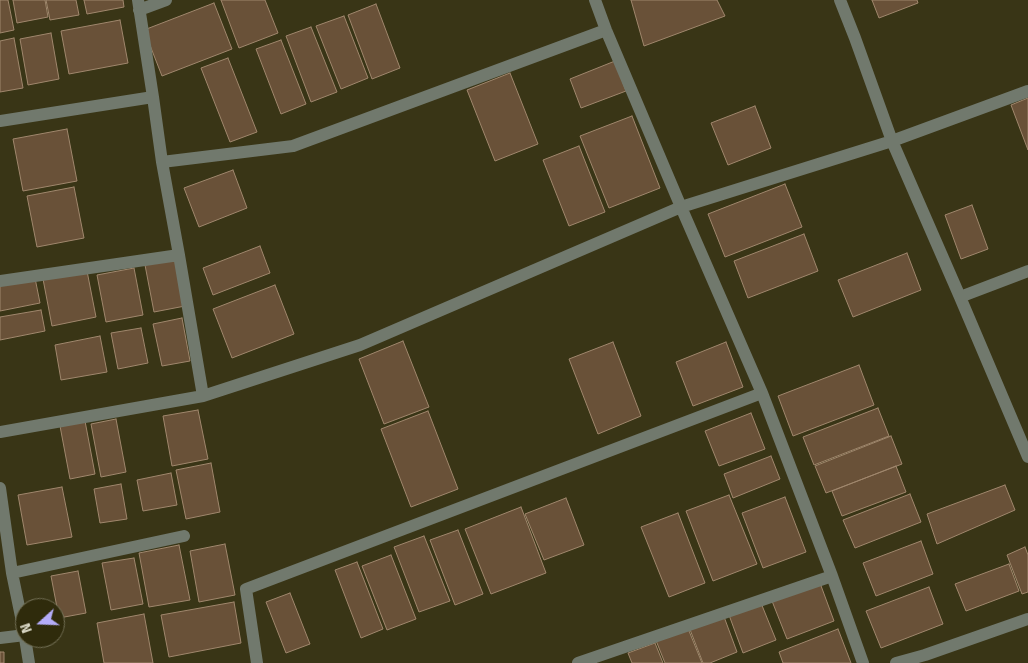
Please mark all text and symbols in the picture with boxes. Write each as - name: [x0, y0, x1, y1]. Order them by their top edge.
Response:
- north arrow: [15, 598, 65, 648]
- text: N: [17, 621, 36, 635]

